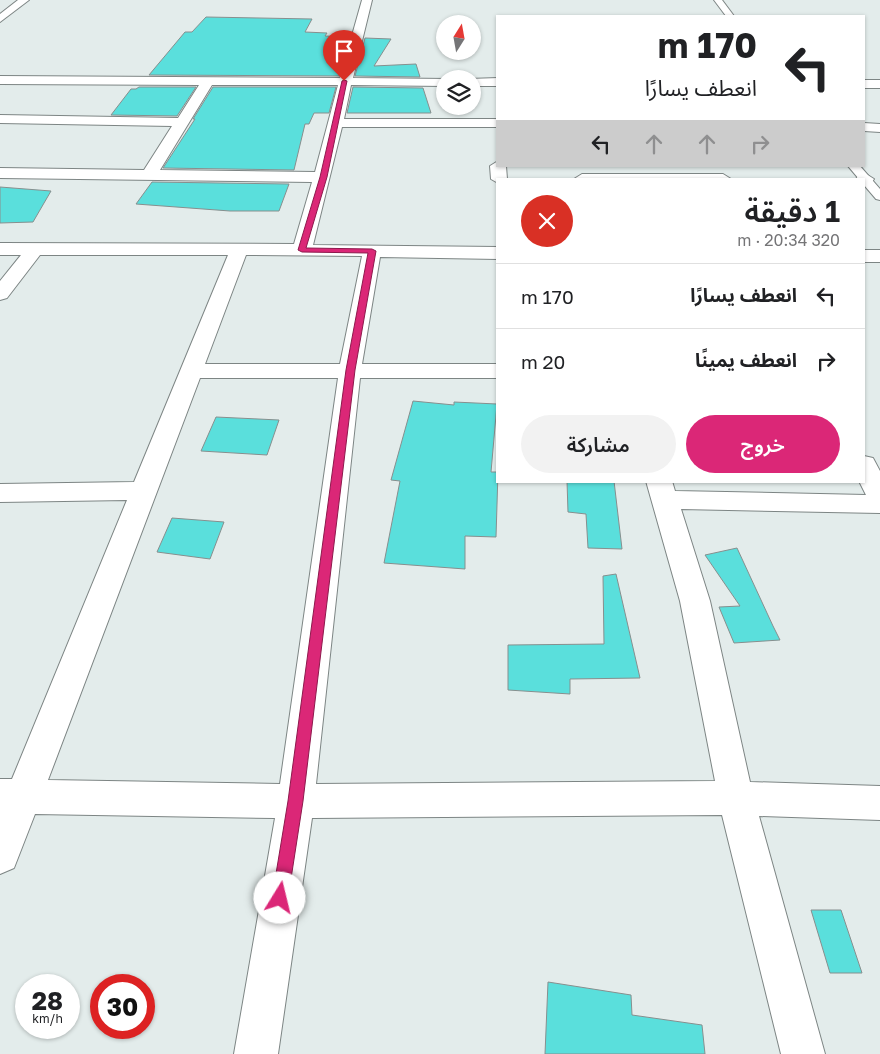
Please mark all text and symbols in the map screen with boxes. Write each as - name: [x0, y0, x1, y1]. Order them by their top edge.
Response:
- north arrow: [436, 15, 481, 60]
- map controls: [436, 15, 481, 115]
- text: 170 m: [658, 24, 757, 66]
- pin: [323, 30, 365, 81]
- icon: left: [775, 35, 840, 100]
- icon: arrive: [330, 37, 358, 65]
- button: layers: [436, 70, 481, 115]
- text: انعطف يسارًا: [645, 74, 757, 101]
- icon: left: [587, 130, 615, 158]
- icon: ahead: [640, 130, 668, 158]
- icon: ahead: [693, 130, 721, 158]
- icon: right: [746, 130, 774, 158]
- text: 1 دقيقة: [745, 193, 840, 229]
- button: close: [521, 195, 573, 247]
- text: 320 m · 20:34: [737, 230, 840, 250]
- icon: left: [812, 282, 840, 310]
- text: انعطف يسارًا: [690, 283, 797, 306]
- text: 170 m: [521, 285, 574, 308]
- icon: right: [812, 347, 840, 375]
- text: انعطف يمينًا: [695, 348, 797, 371]
- text: 20 m: [521, 350, 565, 373]
- button: مشاركة: [521, 415, 676, 473]
- button: خروج: [686, 415, 840, 473]
- position arrow: [253, 871, 305, 923]
- speed limit sign: 30: [90, 974, 155, 1039]
- text: 28: [32, 985, 63, 1016]
- text: km/h: [32, 1011, 63, 1026]

